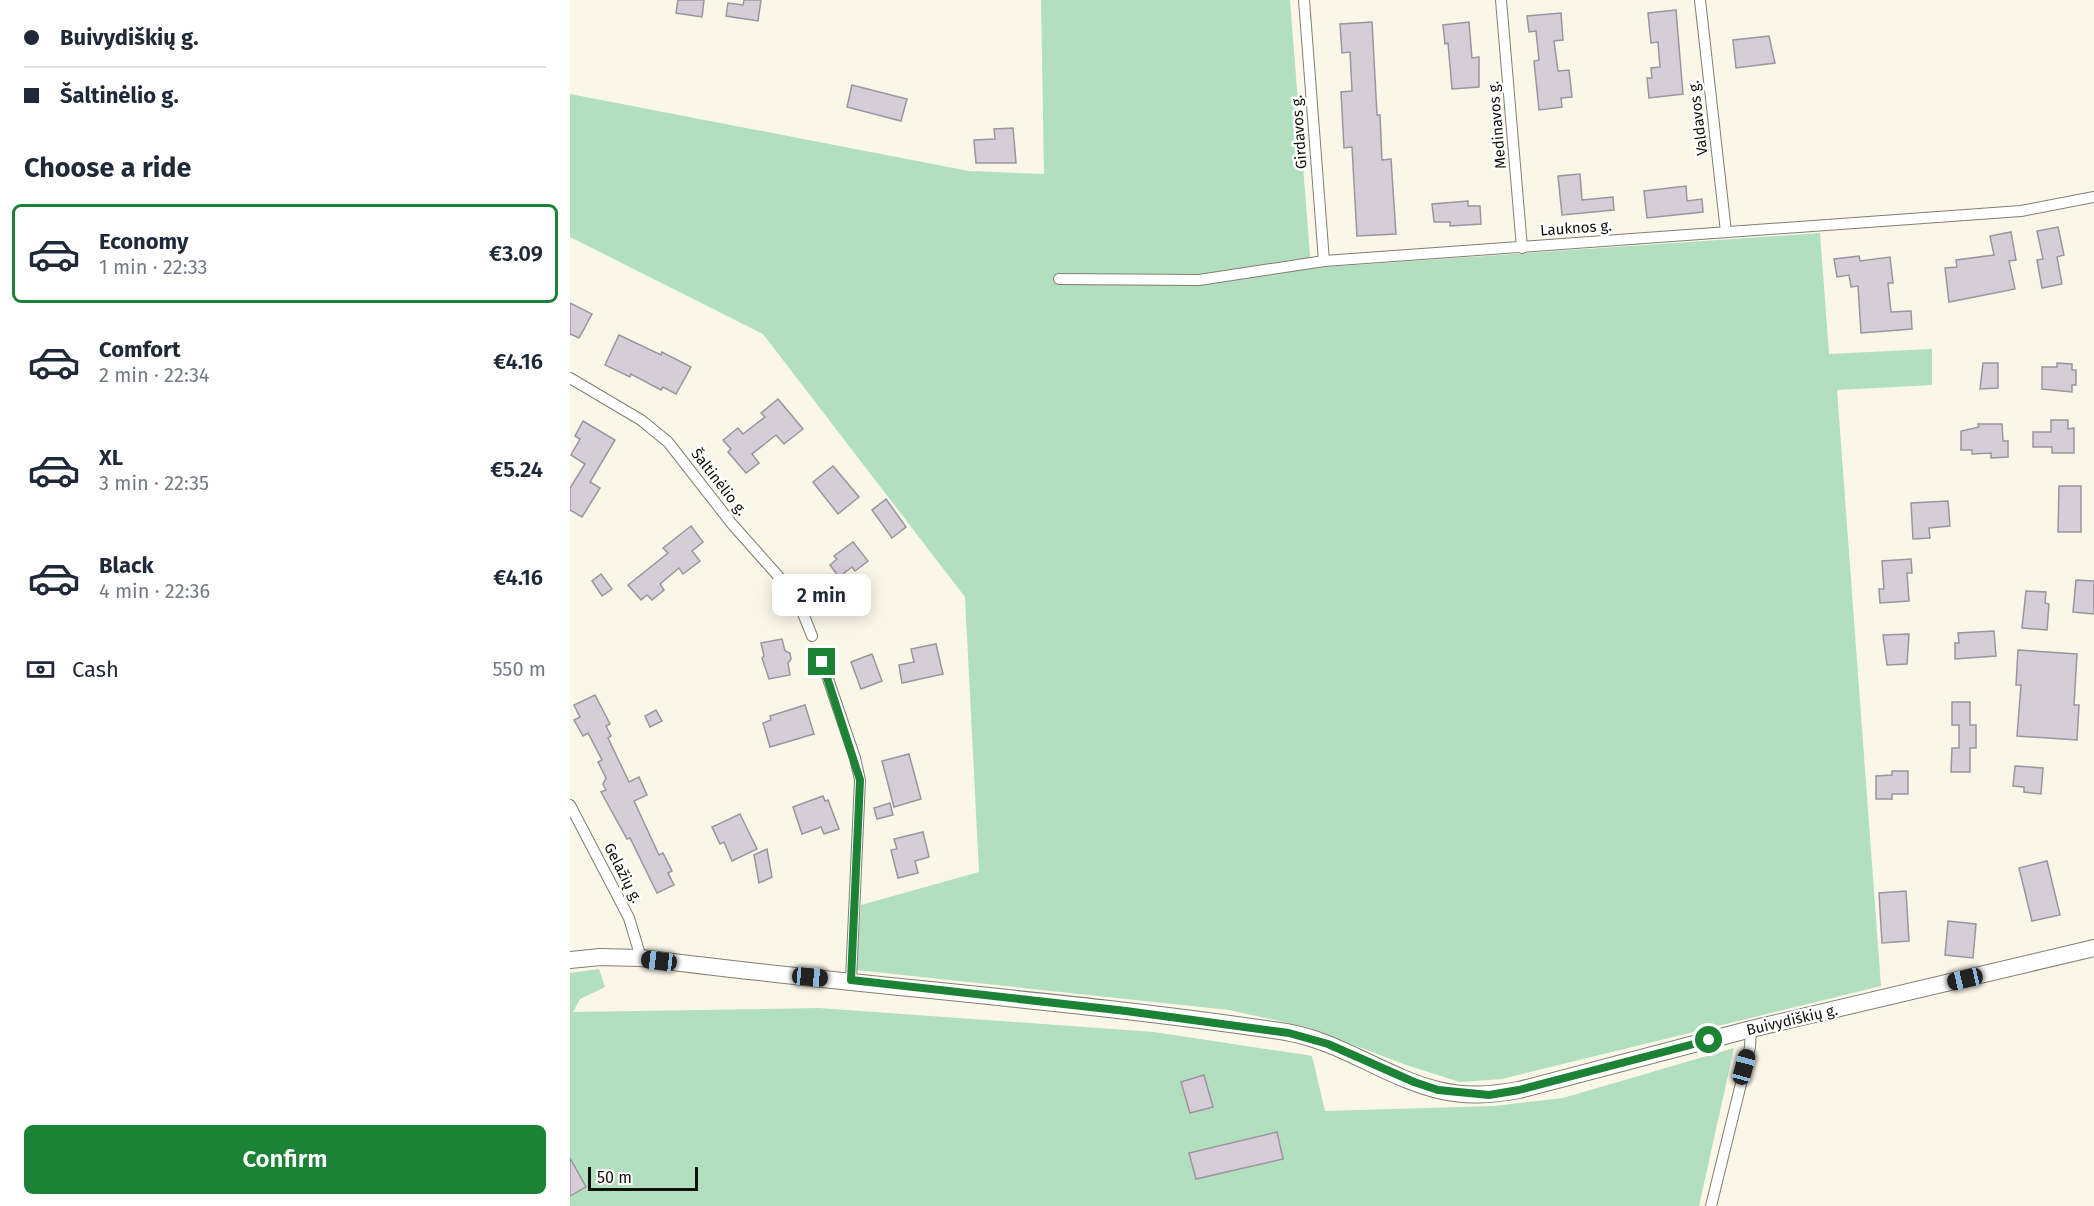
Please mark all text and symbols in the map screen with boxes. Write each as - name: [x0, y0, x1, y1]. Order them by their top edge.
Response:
- text: Buivydiškių g.: [60, 24, 198, 51]
- street label: Valdavos g.: [1684, 79, 1712, 157]
- street label: Medinavos g.: [1484, 80, 1510, 170]
- text: Šaltinėlio g.: [60, 82, 179, 109]
- street label: Girdavos g.: [1287, 94, 1311, 170]
- text: Choose a ride: [24, 152, 191, 184]
- street label: Lauknos g.: [1540, 217, 1612, 239]
- icon: car: [27, 227, 81, 281]
- text: Economy: [99, 228, 188, 255]
- text: €3.09: [489, 240, 543, 267]
- text: 1 min · 22:33: [99, 255, 208, 279]
- icon: car: [27, 335, 81, 389]
- text: Comfort: [99, 336, 180, 363]
- text: €4.16: [493, 348, 543, 375]
- text: 2 min · 22:34: [99, 363, 209, 387]
- icon: car: [27, 443, 81, 497]
- text: XL: [99, 444, 123, 471]
- street label: Šaltinėlio g.: [687, 445, 751, 519]
- text: €5.24: [490, 456, 543, 483]
- text: 3 min · 22:35: [99, 471, 209, 495]
- icon: car: [27, 551, 81, 605]
- text: Black: [99, 552, 154, 579]
- text: €4.16: [493, 564, 543, 591]
- callout: 2 min: [772, 575, 872, 617]
- text: 4 min · 22:36: [99, 579, 210, 603]
- text: 2 min: [797, 583, 846, 607]
- route end: [808, 648, 835, 675]
- icon: cash: [24, 653, 57, 686]
- text: Cash: [72, 656, 119, 683]
- text: 550 m: [492, 657, 546, 681]
- street label: Gelažių g.: [600, 840, 646, 906]
- car: [640, 950, 678, 972]
- car: [791, 966, 829, 988]
- car: [1945, 966, 1985, 992]
- street label: Buivydiškių g.: [1745, 1001, 1839, 1039]
- route start: [1695, 1026, 1722, 1053]
- car: [1731, 1047, 1757, 1087]
- button: Confirm: [24, 1125, 546, 1194]
- scale bar: [588, 1164, 698, 1192]
- text: 50 m: [597, 1168, 632, 1187]

